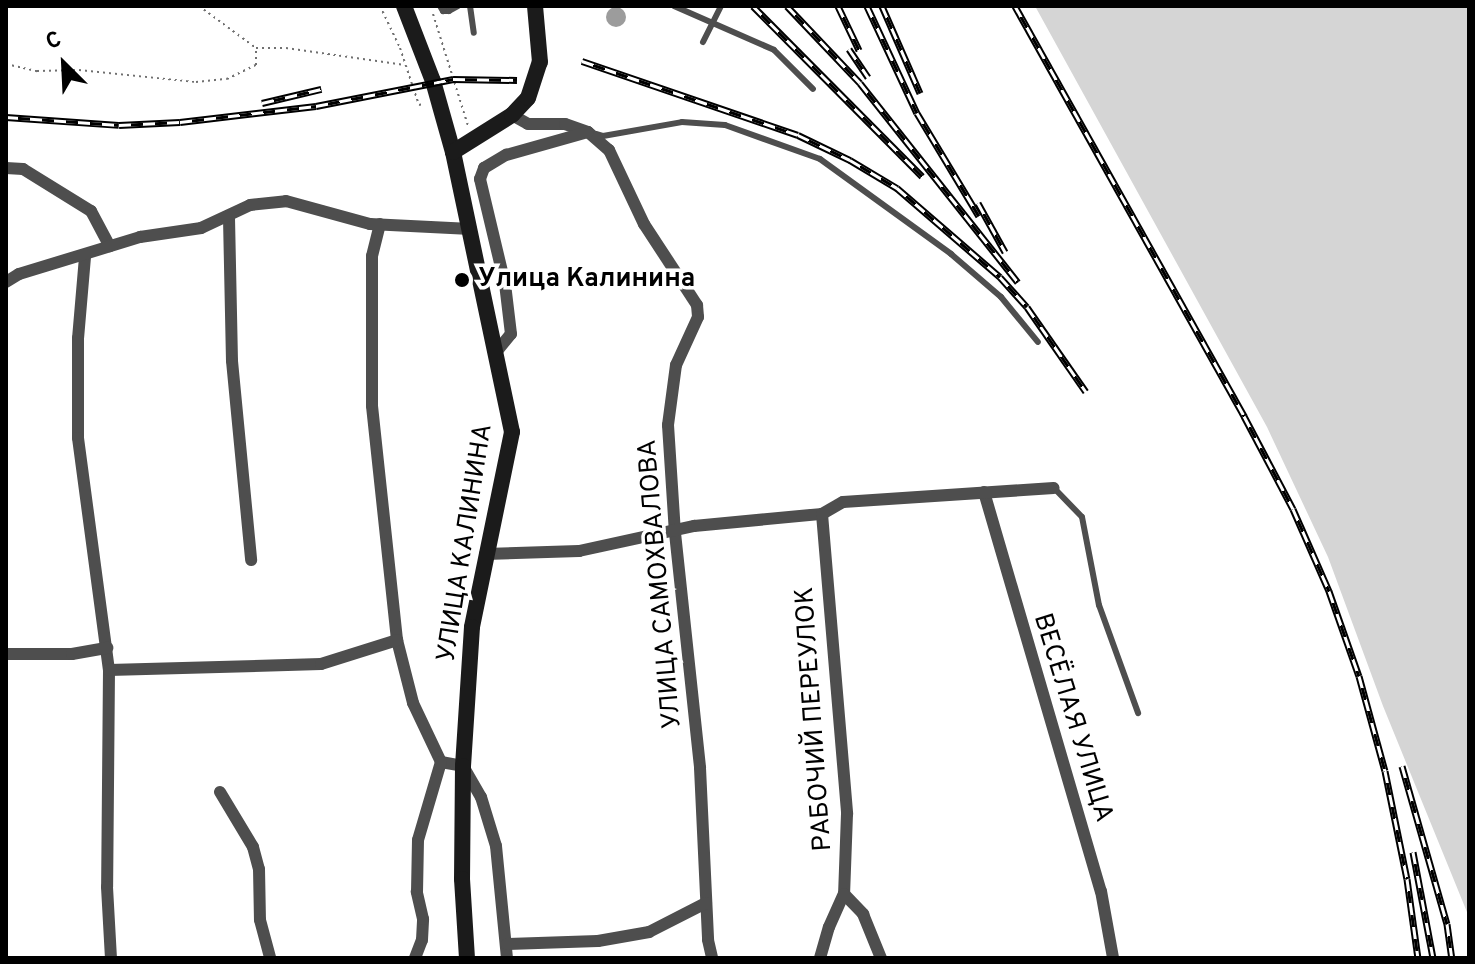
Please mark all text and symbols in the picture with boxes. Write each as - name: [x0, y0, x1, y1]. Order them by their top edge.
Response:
- north arrow: [24, 24, 104, 104]
- text: С: [42, 26, 66, 57]
- place label: Улица Калинина: [478, 264, 695, 296]
- marker: Улица Калинина: [453, 271, 471, 289]
- street label: УЛИЦА КАЛИНИНА: [432, 421, 500, 665]
- street label: УЛИЦА САМОХВАЛОВА: [633, 438, 689, 730]
- street label: РАБОЧИЙ ПЕРЕУЛОК: [790, 586, 840, 852]
- street label: ВЕСЁЛАЯ УЛИЦА: [1025, 610, 1119, 826]

